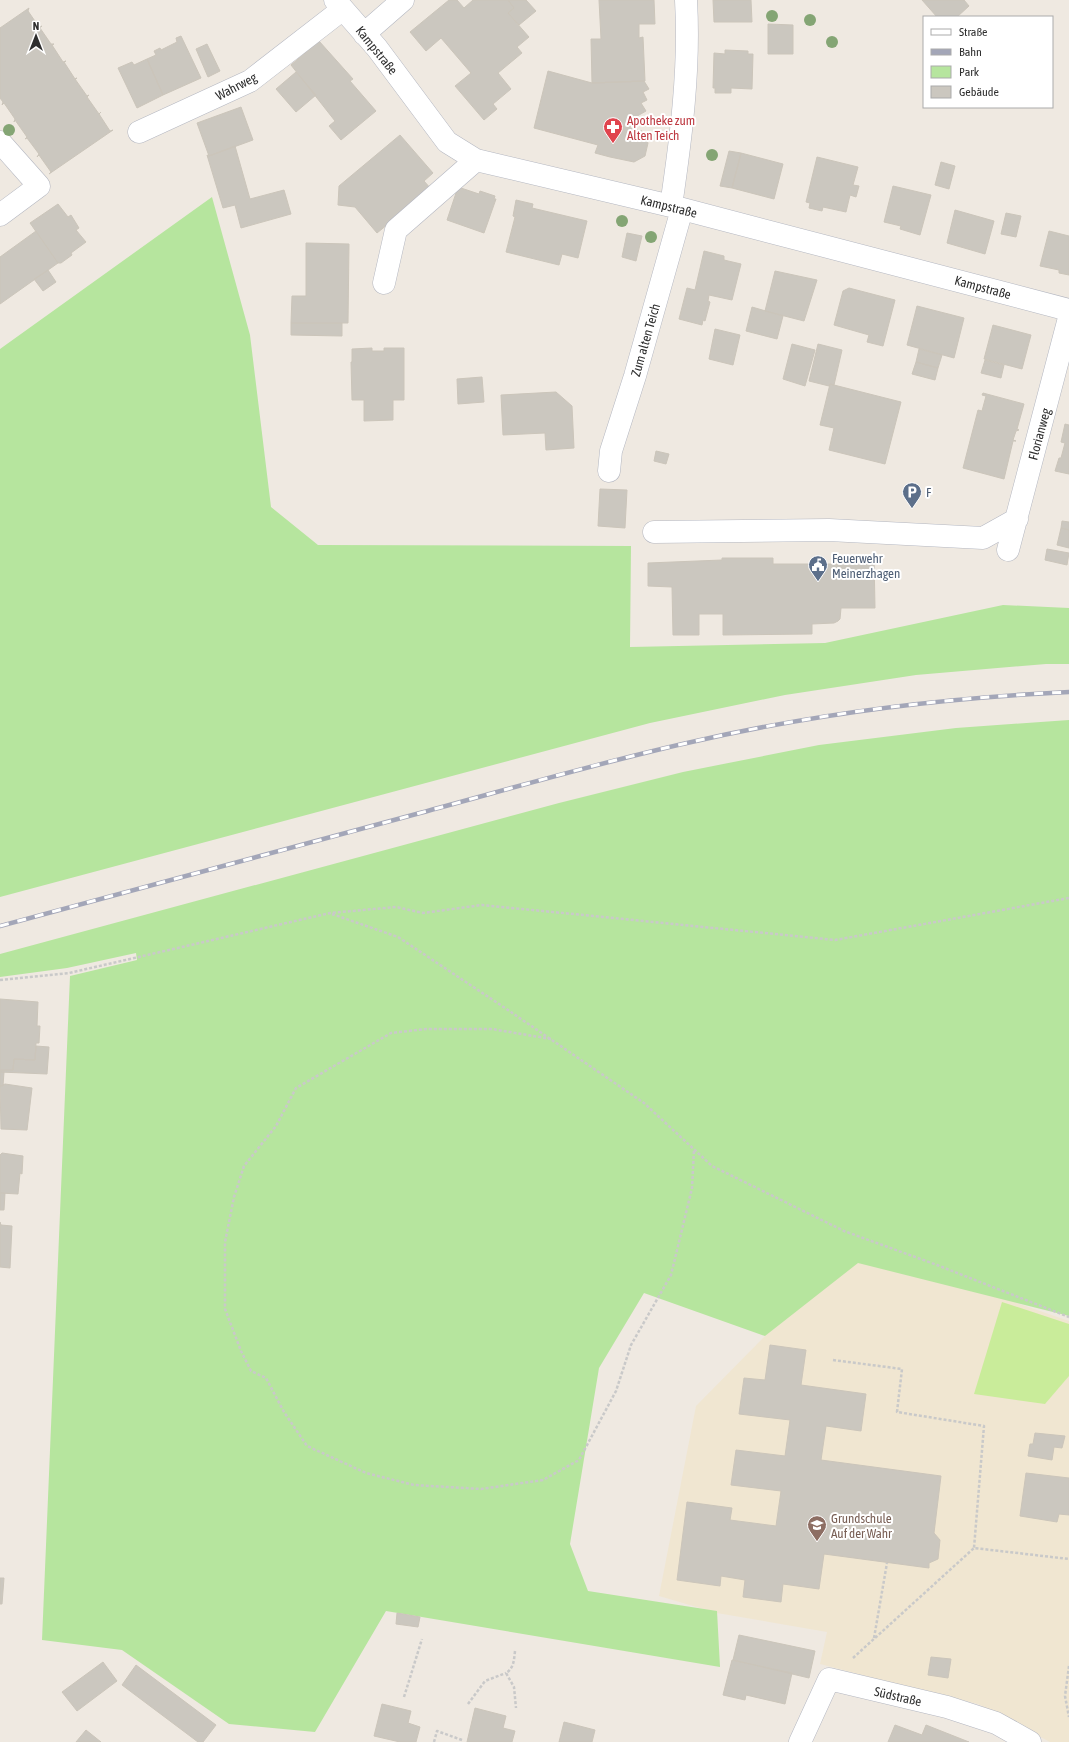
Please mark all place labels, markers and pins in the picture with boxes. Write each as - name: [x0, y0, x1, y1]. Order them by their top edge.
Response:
- place label: Apotheke zum Alten Teich: [627, 113, 695, 143]
- pharmacy icon: Apotheke zum Alten Teich: [602, 116, 624, 144]
- parking icon: F: [901, 481, 923, 509]
- place label: F: [926, 485, 932, 500]
- place label: Feuerwehr Meinerzhagen: [832, 551, 900, 581]
- public building icon: Feuerwehr Meinerzhagen: [807, 554, 829, 582]
- place label: Grundschule Auf der Wahr: [831, 1511, 892, 1541]
- school or university icon: Grundschule Auf der Wahr: [806, 1514, 828, 1542]

